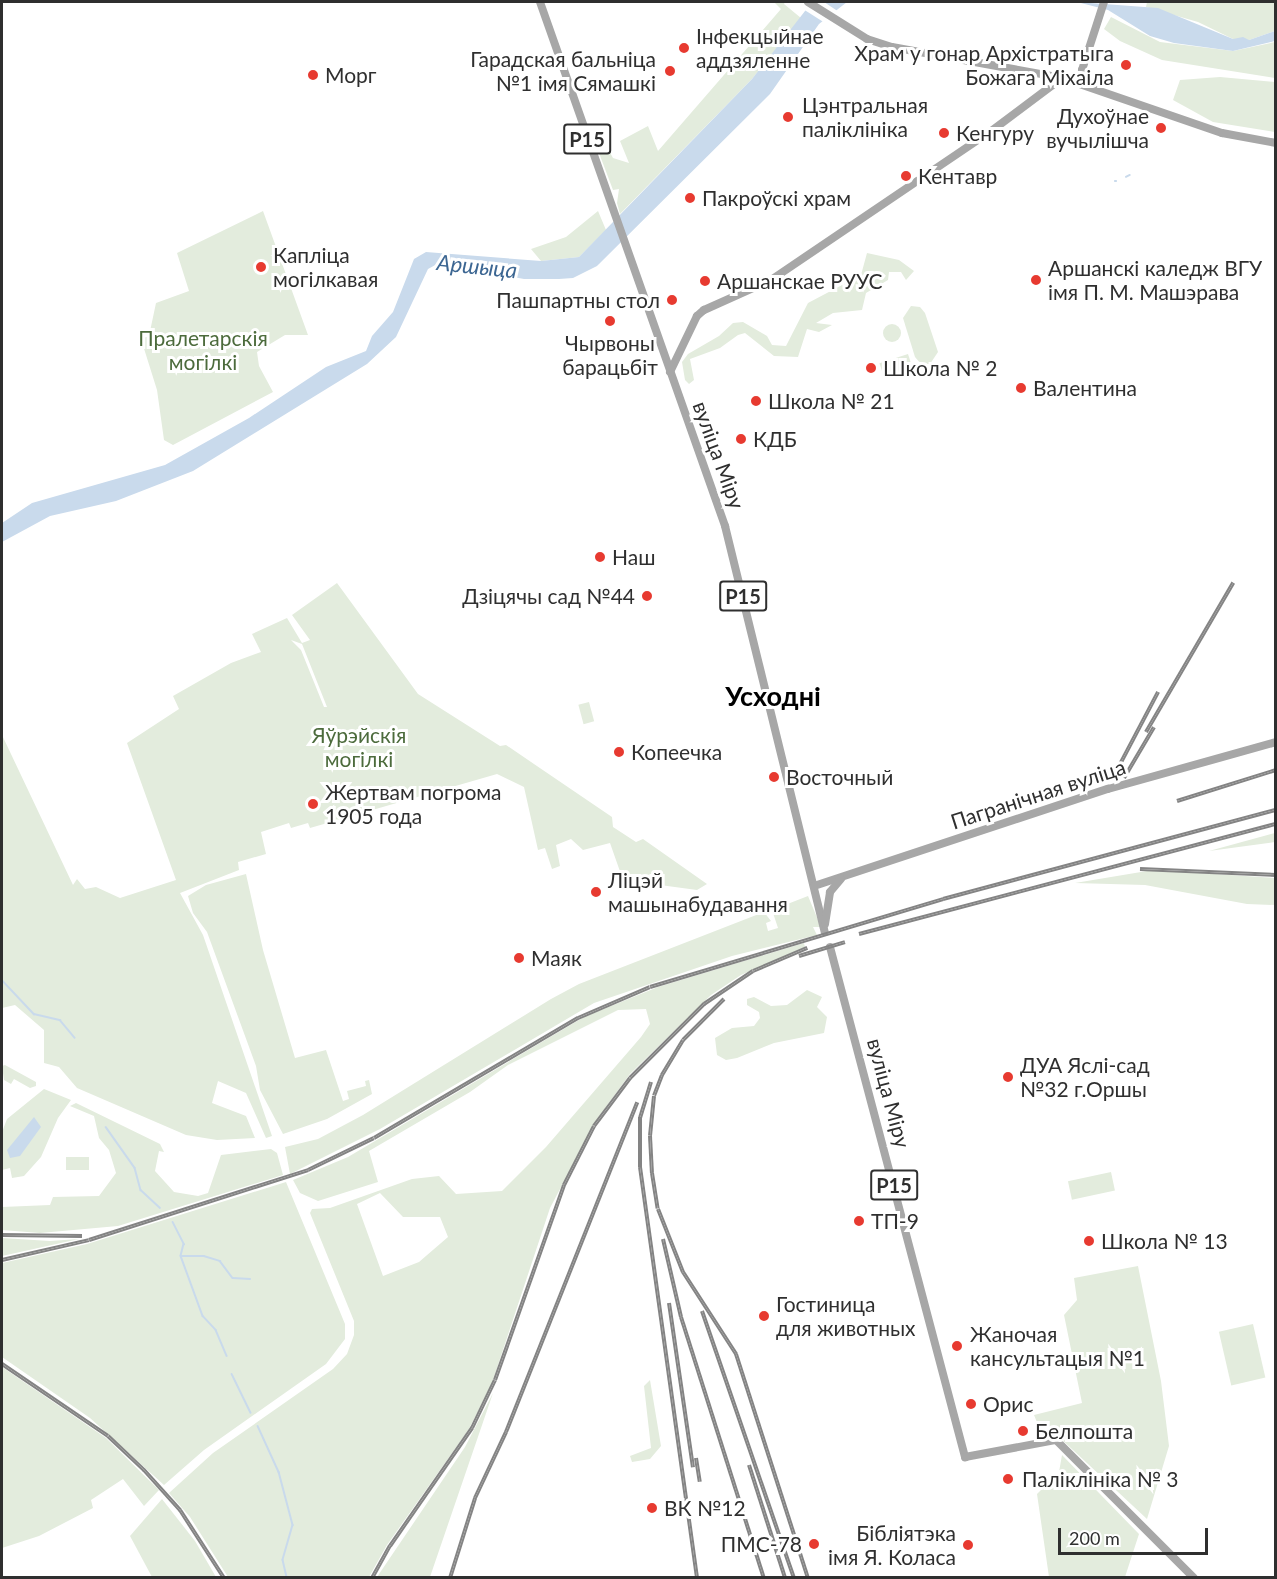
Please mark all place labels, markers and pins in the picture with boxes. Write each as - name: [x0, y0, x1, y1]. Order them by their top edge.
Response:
- place label: Інфекцыйнае аддзяленне: [696, 23, 824, 73]
- place label: Храм у гонар Архістратыга Божага Міхаіла: [854, 40, 1114, 90]
- marker: Інфекцыйнае аддзяленне: [677, 41, 691, 55]
- place label: Гарадская бальніца №1 імя Сямашкі: [470, 46, 656, 96]
- marker: Храм у гонар Архістратыга Божага Міхаіла: [1119, 58, 1133, 72]
- place label: Морг: [325, 62, 377, 88]
- marker: Гарадская бальніца №1 імя Сямашкі: [661, 62, 679, 80]
- marker: Морг: [306, 68, 320, 82]
- place label: Цэнтральная паліклініка: [802, 92, 928, 142]
- place label: Духоўнае вучылішча: [1046, 103, 1149, 153]
- marker: Цэнтральная паліклініка: [779, 108, 797, 126]
- place label: Кенгуру: [956, 120, 1034, 146]
- marker: Духоўнае вучылішча: [1154, 121, 1168, 135]
- marker: Кенгуру: [937, 126, 951, 140]
- place label: Кентавр: [918, 163, 997, 189]
- marker: Кентавр: [899, 169, 913, 183]
- place label: Пакроўскі храм: [702, 185, 851, 211]
- marker: Пакроўскі храм: [683, 191, 697, 205]
- place label: Капліца могілкавая: [273, 242, 378, 292]
- place label: Аршанскі каледж ВГУ імя П. М. Машэрава: [1048, 255, 1262, 305]
- marker: Капліца могілкавая: [254, 260, 268, 274]
- place label: Аршанскае РУУС: [717, 268, 883, 294]
- marker: Аршанскі каледж ВГУ імя П. М. Машэрава: [1029, 273, 1043, 287]
- marker: Аршанскае РУУС: [698, 274, 712, 288]
- place label: Пашпартны стол: [496, 287, 660, 313]
- marker: Пашпартны стол: [665, 293, 679, 307]
- marker: Чырвоны барацьбіт: [603, 314, 617, 328]
- place label: Чырвоны барацьбіт: [562, 330, 658, 380]
- place label: Школа № 2: [883, 355, 997, 381]
- marker: Школа № 2: [864, 361, 878, 375]
- place label: Валентина: [1033, 375, 1137, 401]
- marker: Валентина: [1014, 381, 1028, 395]
- place label: Школа № 21: [768, 388, 895, 414]
- marker: Школа № 21: [749, 394, 763, 408]
- place label: КДБ: [753, 426, 797, 452]
- marker: КДБ: [734, 432, 748, 446]
- place label: Наш: [612, 544, 655, 570]
- marker: Наш: [593, 550, 607, 564]
- place label: Дзіцячы сад №44: [462, 583, 635, 609]
- marker: Дзіцячы сад №44: [640, 589, 654, 603]
- place label: Копеечка: [631, 739, 722, 765]
- marker: Копеечка: [612, 745, 626, 759]
- place label: Восточный: [786, 764, 893, 790]
- marker: Восточный: [767, 770, 781, 784]
- place label: Жертвам погрома 1905 года: [325, 779, 502, 829]
- marker: Жертвам погрома 1905 года: [306, 797, 320, 811]
- place label: Ліцэй машынабудавання: [608, 867, 788, 917]
- marker: Ліцэй машынабудавання: [589, 885, 603, 899]
- place label: Маяк: [531, 945, 582, 971]
- marker: Маяк: [512, 951, 526, 965]
- place label: ДУА Яслі-сад №32 г.Оршы: [1020, 1052, 1150, 1102]
- marker: ДУА Яслі-сад №32 г.Оршы: [1001, 1070, 1015, 1084]
- place label: ТП-9: [871, 1208, 919, 1234]
- marker: ТП-9: [852, 1214, 866, 1228]
- place label: Школа № 13: [1101, 1228, 1228, 1254]
- marker: Школа № 13: [1082, 1234, 1096, 1248]
- place label: Гостиница для животных: [776, 1291, 916, 1341]
- marker: Гостиница для животных: [757, 1309, 771, 1323]
- place label: Жаночая кансультацыя №1: [970, 1321, 1145, 1371]
- marker: Жаночая кансультацыя №1: [948, 1337, 966, 1355]
- place label: Орис: [983, 1391, 1033, 1417]
- marker: Орис: [964, 1397, 978, 1411]
- place label: Белпошта: [1035, 1418, 1133, 1444]
- marker: Белпошта: [1016, 1424, 1030, 1438]
- place label: Паліклініка № 3: [1022, 1466, 1179, 1492]
- marker: Паліклініка № 3: [999, 1470, 1017, 1488]
- place label: ВК №12: [664, 1495, 746, 1521]
- marker: ВК №12: [645, 1501, 659, 1515]
- place label: Бібліятэка імя Я. Коласа: [828, 1520, 956, 1570]
- place label: ПМС-78: [721, 1531, 802, 1557]
- marker: ПМС-78: [807, 1537, 821, 1551]
- marker: Бібліятэка імя Я. Коласа: [961, 1538, 975, 1552]

